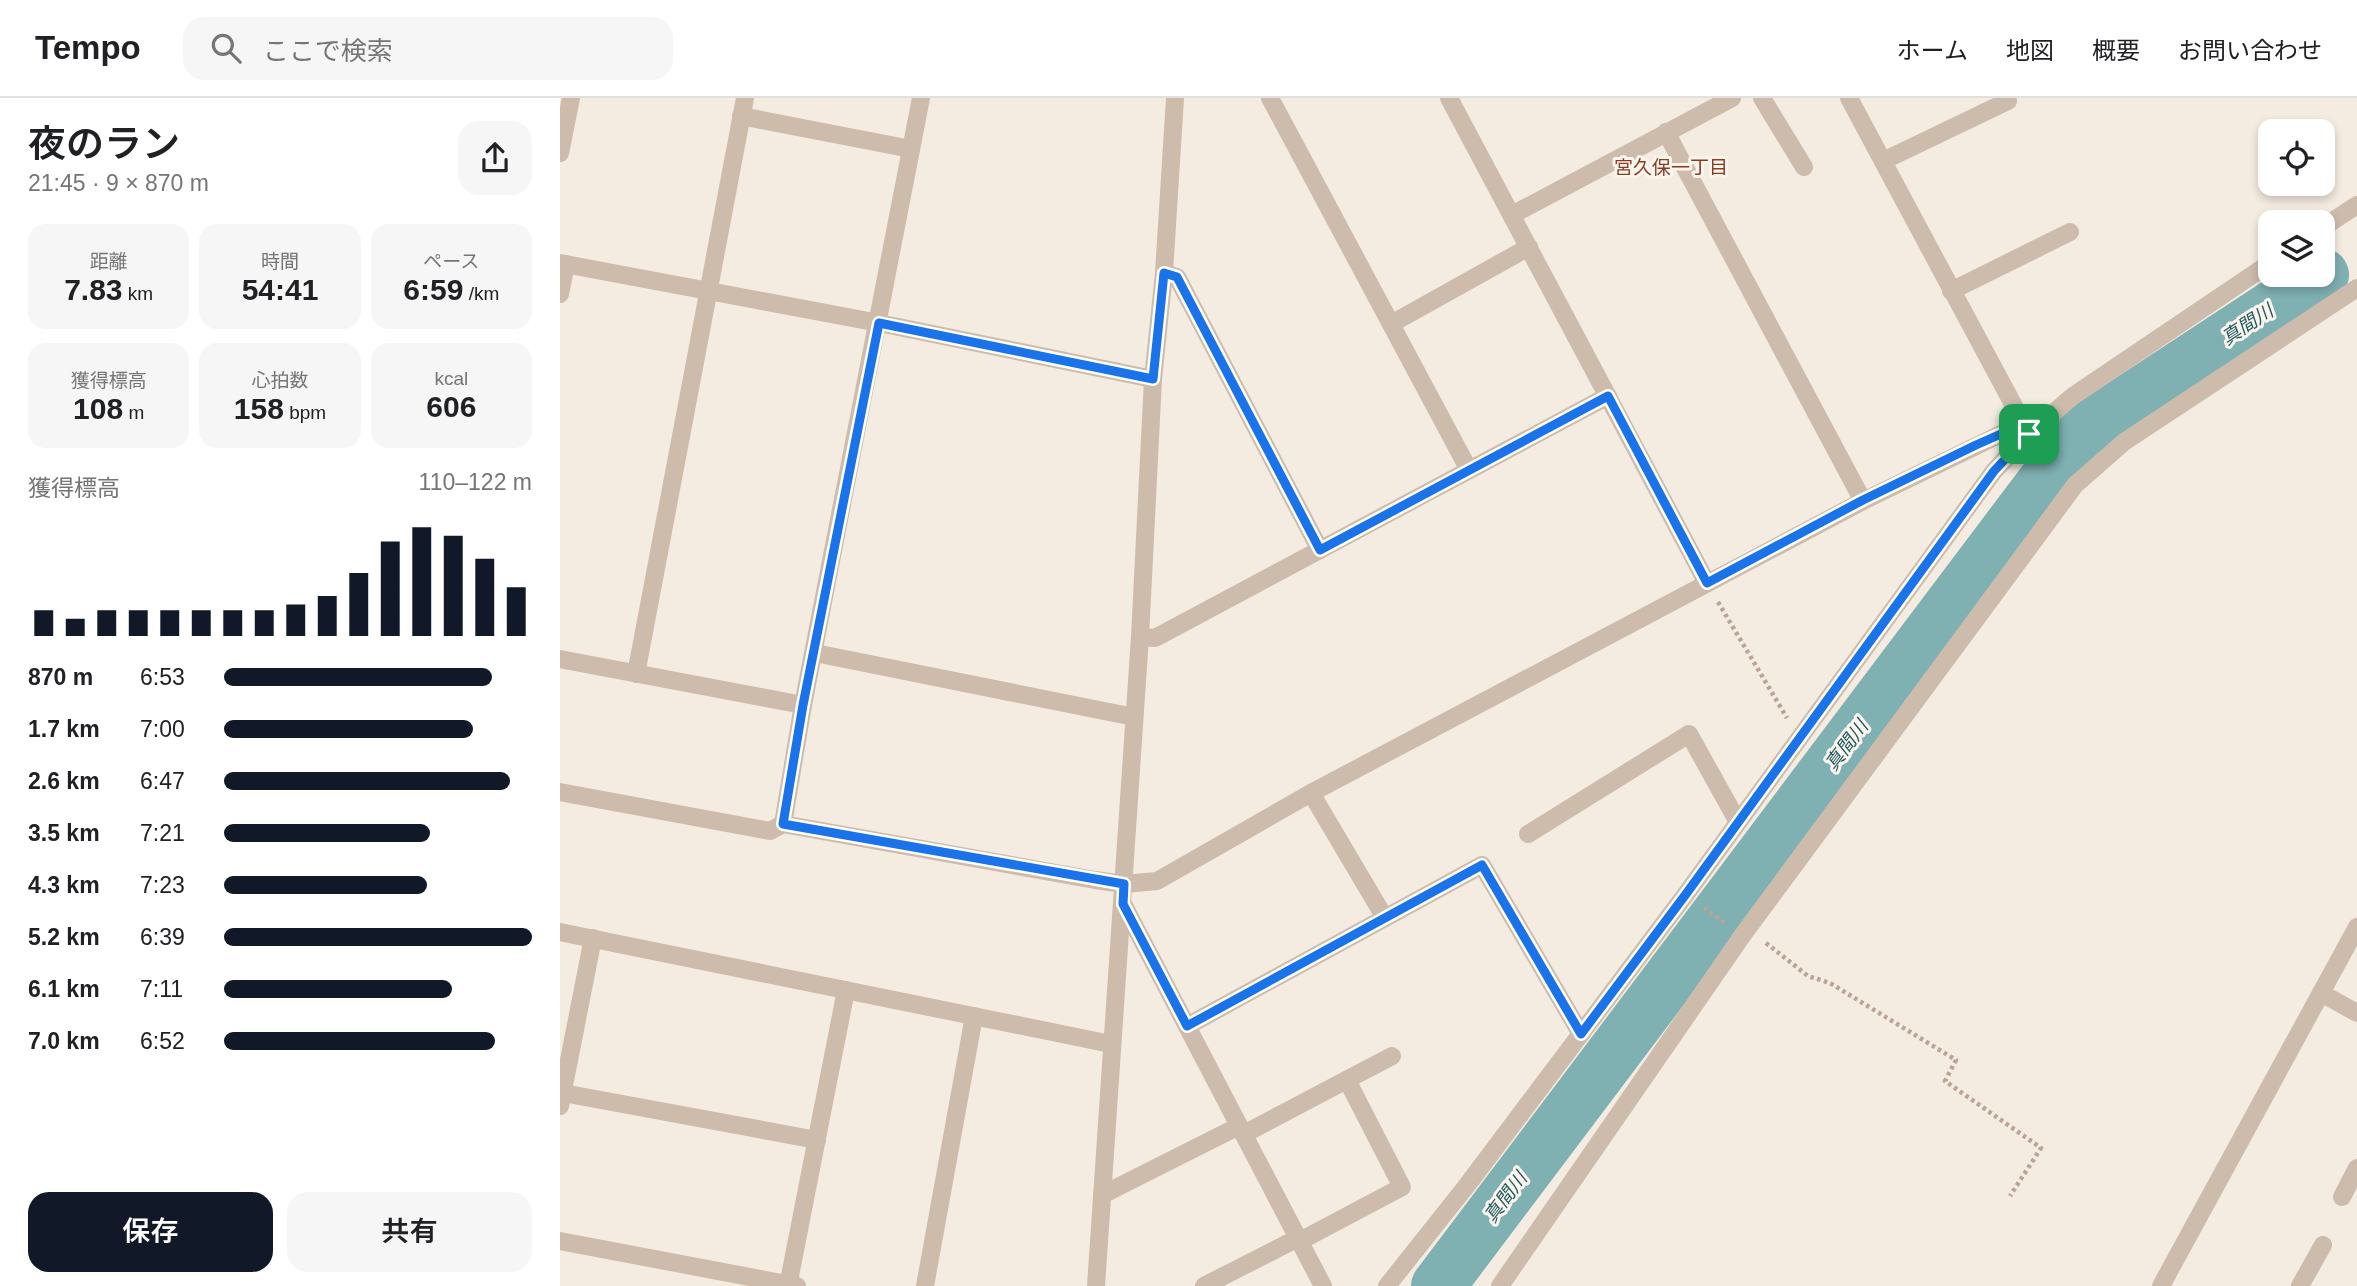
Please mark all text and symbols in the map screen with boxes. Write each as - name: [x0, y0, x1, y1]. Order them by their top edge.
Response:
- search box: [183, 17, 673, 80]
- text: Tempo: [35, 29, 141, 66]
- icon: search: [207, 29, 245, 67]
- text: ここで検索: [263, 36, 393, 66]
- text: ホーム: [1897, 37, 1968, 64]
- text: 地図: [2006, 37, 2054, 64]
- text: 概要: [2092, 37, 2140, 64]
- text: お問い合わせ: [2178, 37, 2322, 64]
- map controls: [2258, 119, 2335, 287]
- button: locate: [2258, 119, 2335, 196]
- button: share: [458, 121, 532, 195]
- text: 夜のラン: [28, 123, 180, 165]
- district label: 宮久保一丁目: [1614, 157, 1728, 178]
- text: 21:45 · 9 × 870 m: [28, 170, 209, 196]
- button: layers: [2258, 210, 2335, 287]
- text: 距離: [90, 251, 128, 272]
- text: 時間: [261, 251, 299, 272]
- text: ペース: [423, 251, 479, 272]
- text: 7.83: [64, 273, 123, 306]
- text: 54:41: [242, 273, 318, 306]
- text: 6:59: [403, 273, 463, 306]
- text: km: [123, 283, 153, 304]
- text: /km: [463, 283, 499, 304]
- water label: 真間川: [2218, 299, 2279, 349]
- text: kcal: [434, 368, 468, 389]
- text: 獲得標高: [71, 370, 147, 391]
- text: 心拍数: [251, 370, 309, 391]
- text: 606: [426, 390, 476, 423]
- text: 108: [73, 392, 123, 425]
- text: 158: [234, 392, 284, 425]
- text: m: [123, 402, 144, 423]
- text: bpm: [284, 402, 326, 423]
- pin: [1999, 404, 2059, 464]
- icon: arrive: [2010, 415, 2048, 453]
- text: 110–122 m: [419, 469, 532, 495]
- text: 獲得標高: [28, 475, 120, 501]
- text: 870 m: [28, 664, 93, 690]
- text: 6:53: [140, 664, 185, 690]
- water label: 真間川: [1821, 715, 1873, 774]
- text: 1.7 km: [28, 716, 100, 742]
- text: 7:00: [140, 716, 185, 742]
- text: 2.6 km: [28, 768, 100, 794]
- text: 6:47: [140, 768, 185, 794]
- text: 3.5 km: [28, 820, 100, 846]
- text: 7:21: [140, 820, 185, 846]
- text: 4.3 km: [28, 872, 100, 898]
- text: 7:23: [140, 872, 185, 898]
- text: 5.2 km: [28, 924, 100, 950]
- text: 6:39: [140, 924, 185, 950]
- text: 6.1 km: [28, 976, 100, 1002]
- text: 7:11: [140, 976, 183, 1002]
- text: 7.0 km: [28, 1028, 100, 1054]
- text: 6:52: [140, 1028, 185, 1054]
- water label: 真間川: [1480, 1167, 1532, 1226]
- button: 保存: [28, 1192, 273, 1272]
- button: 共有: [287, 1192, 532, 1272]

